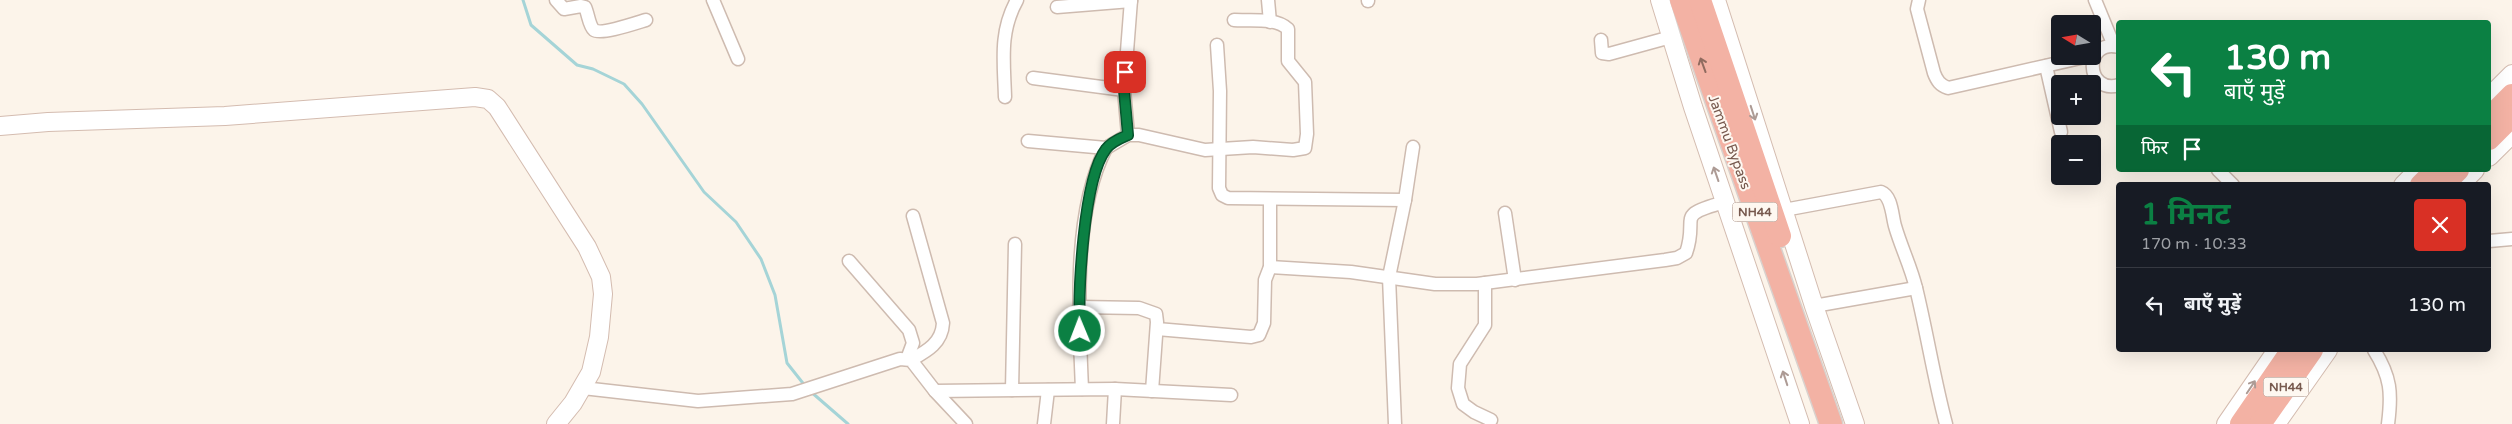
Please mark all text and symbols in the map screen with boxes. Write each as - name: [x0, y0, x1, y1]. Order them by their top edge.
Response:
- north arrow: [2051, 15, 2101, 65]
- map controls: [2051, 15, 2101, 185]
- text: 130 m: [2224, 37, 2331, 79]
- icon: left: [2141, 40, 2206, 105]
- pin: [1104, 51, 1146, 93]
- icon: arrive: [1111, 58, 1139, 86]
- one-way arrow: [1698, 58, 1707, 73]
- button: +: [2051, 75, 2101, 125]
- text: बाएँ मुड़ें: [2224, 79, 2285, 105]
- street label: Jammu Bypass: [1705, 93, 1755, 192]
- one-way arrow: [1748, 105, 1758, 121]
- button: −: [2051, 135, 2101, 185]
- icon: arrive: [2178, 135, 2206, 163]
- text: फिर: [2141, 137, 2168, 159]
- one-way arrow: [1711, 167, 1720, 183]
- text: 1 मिनट: [2141, 196, 2231, 233]
- button: close: [2414, 199, 2466, 251]
- road number: NH44: [1732, 202, 1778, 222]
- text: 170 m · 10:33: [2141, 234, 2247, 254]
- icon: left: [2141, 291, 2169, 319]
- text: बाएँ मुड़ें: [2184, 293, 2241, 315]
- text: 130 m: [2408, 294, 2466, 316]
- position arrow: [1053, 304, 1105, 356]
- one-way arrow: [1780, 370, 1789, 386]
- road number: NH44: [2264, 378, 2308, 397]
- one-way arrow: [2246, 380, 2256, 394]

